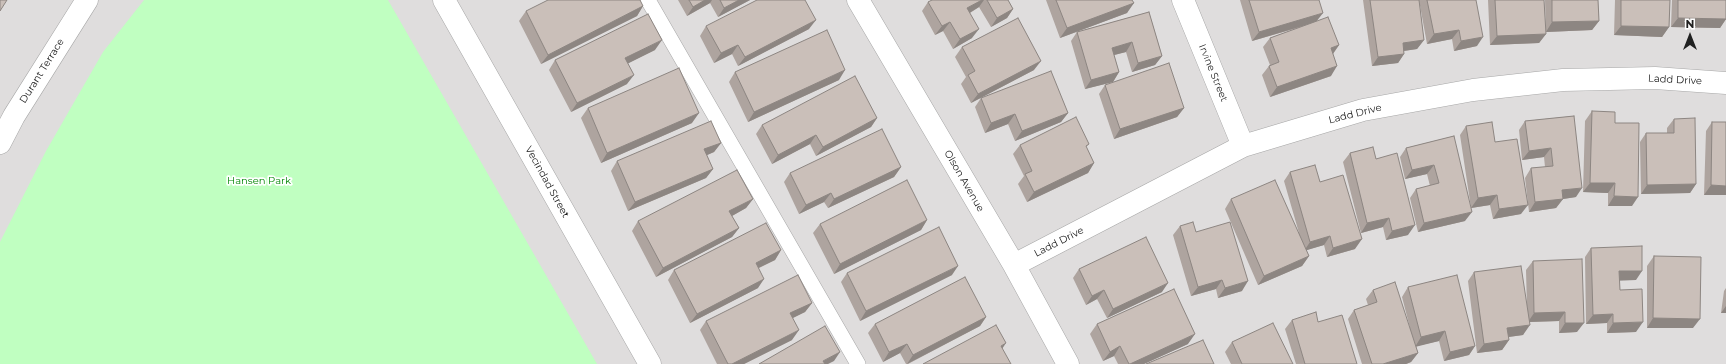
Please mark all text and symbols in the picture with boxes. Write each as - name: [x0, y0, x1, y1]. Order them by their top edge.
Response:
- north arrow: [1670, 16, 1710, 56]
- text: N: [1686, 17, 1694, 31]
- street label: Durant Terrace: [17, 36, 67, 106]
- street label: Irvine Street: [1196, 42, 1230, 104]
- street label: Ladd Drive: [1648, 73, 1702, 87]
- street label: Ladd Drive: [1327, 102, 1383, 126]
- street label: Vecindad Street: [522, 144, 572, 220]
- street label: Olson Avenue: [941, 148, 987, 214]
- park label: Hansen Park: [227, 175, 291, 187]
- street label: Ladd Drive: [1032, 224, 1086, 260]

